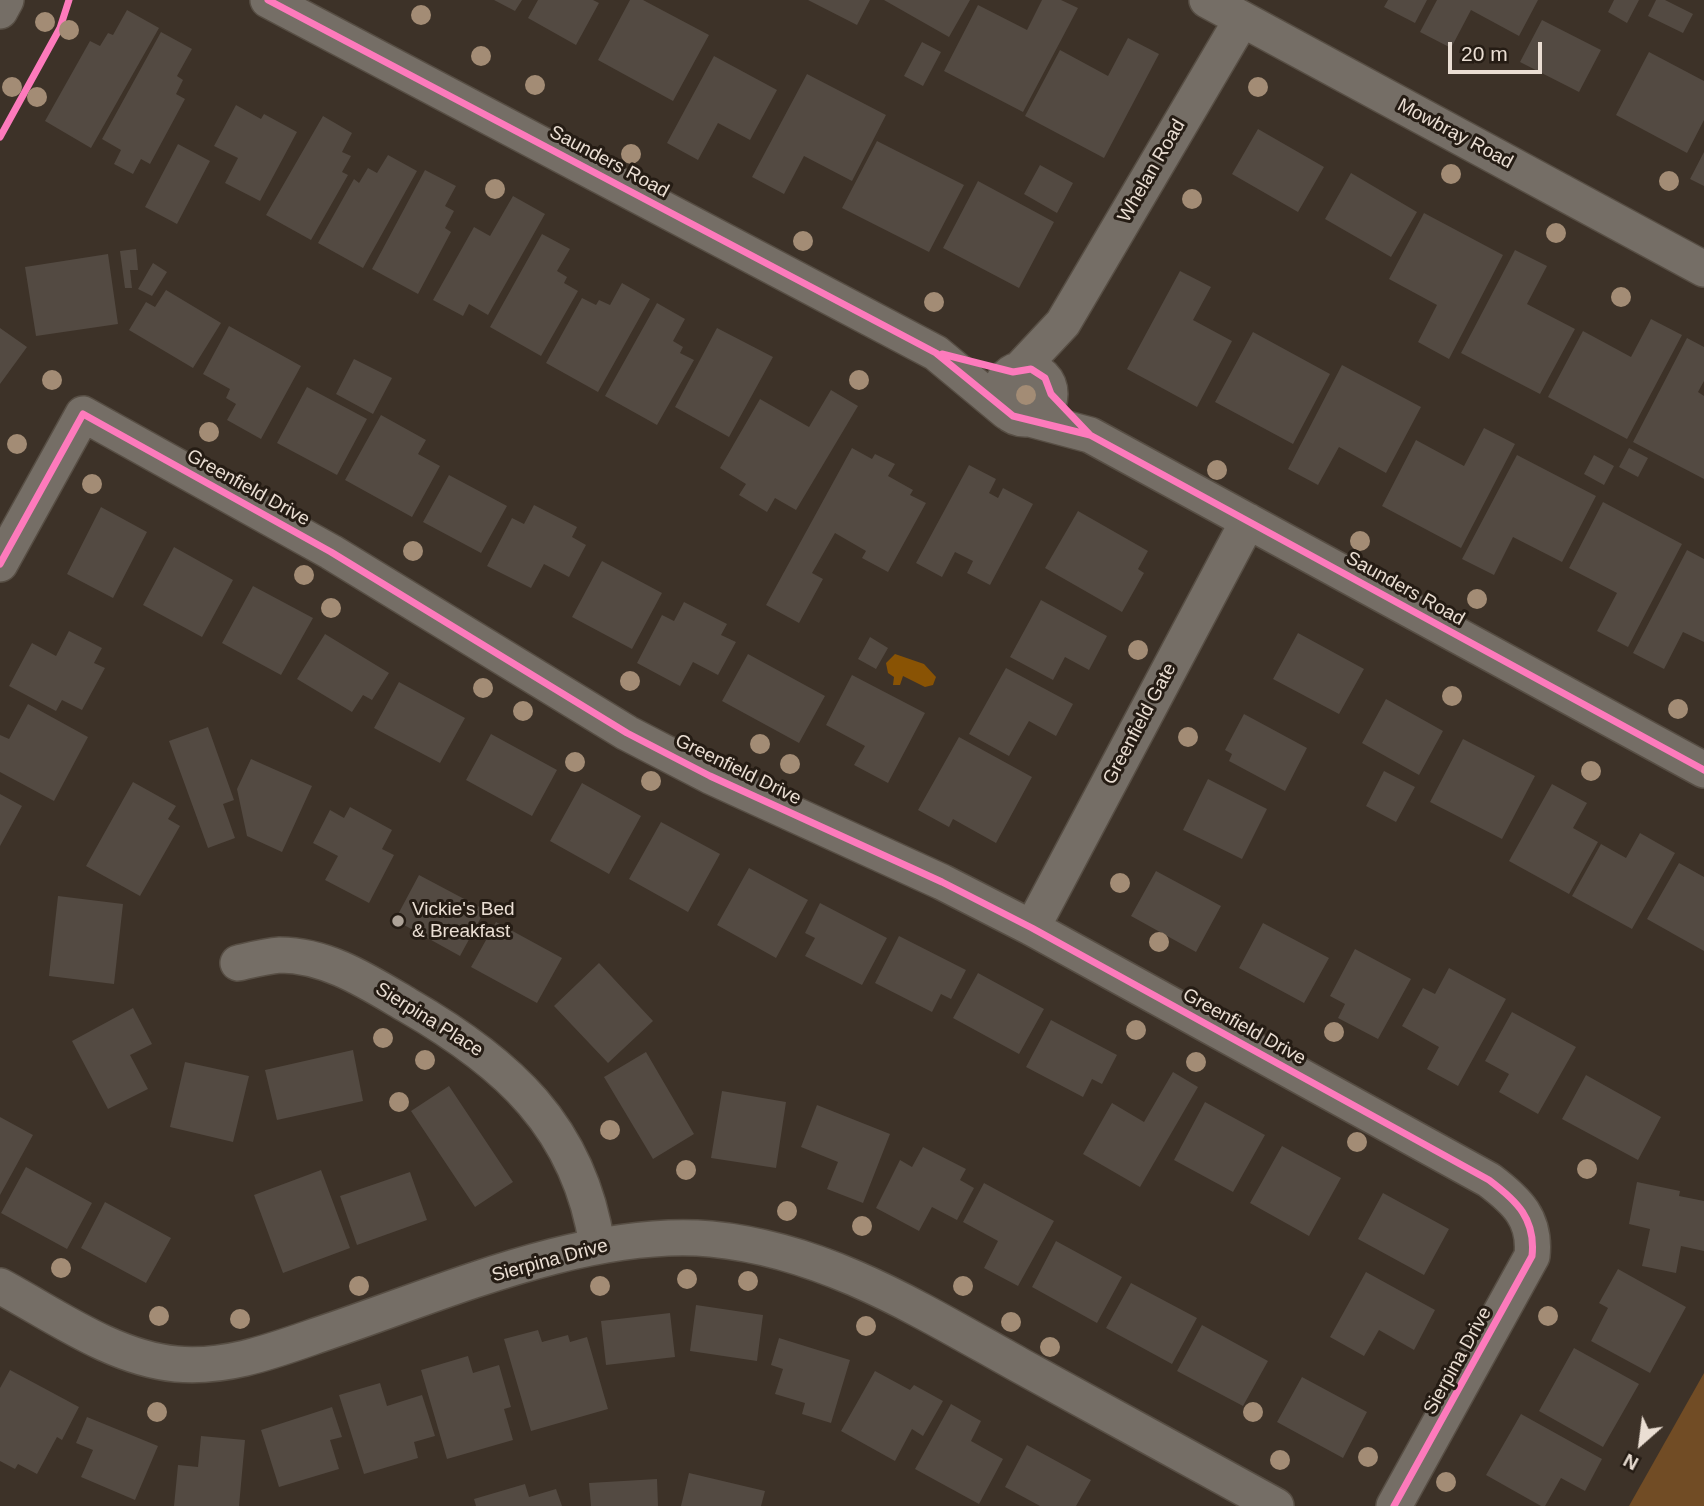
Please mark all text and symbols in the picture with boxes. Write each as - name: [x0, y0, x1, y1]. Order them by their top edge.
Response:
- scale bar: [1452, 28, 1546, 72]
- text: 20 m: [1461, 42, 1508, 65]
- street label: Mowbray Road: [1393, 94, 1517, 174]
- street label: Whelan Road: [1113, 115, 1191, 227]
- street label: Saunders Road: [545, 121, 673, 203]
- street label: Greenfield Drive: [182, 445, 314, 531]
- street label: Saunders Road: [1342, 547, 1468, 631]
- street label: Greenfield Gate: [1098, 659, 1182, 789]
- street label: Greenfield Drive: [671, 730, 805, 810]
- place label: Vickie's Bed & Breakfast: [412, 899, 515, 943]
- marker: Vickie's Bed & Breakfast: [390, 913, 406, 929]
- street label: Sierpina Place: [371, 978, 487, 1062]
- street label: Greenfield Drive: [1178, 984, 1310, 1070]
- street label: Sierpina Drive: [489, 1235, 611, 1287]
- street label: Sierpina Drive: [1419, 1303, 1497, 1419]
- north arrow: [1606, 1408, 1676, 1478]
- text: N: [1620, 1449, 1642, 1474]

